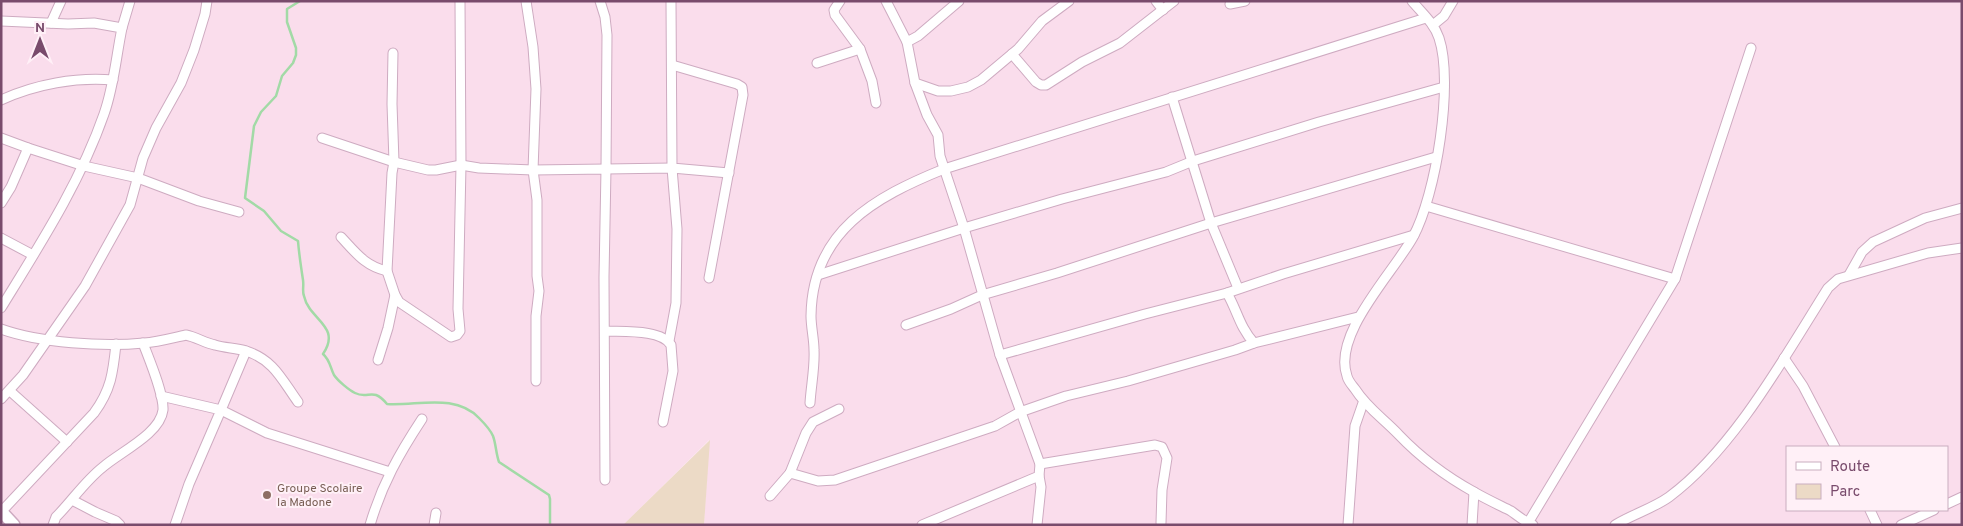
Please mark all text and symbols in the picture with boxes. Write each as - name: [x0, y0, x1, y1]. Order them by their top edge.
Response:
- north arrow: [15, 15, 65, 65]
- text: N: [35, 20, 45, 37]
- legend: [1786, 446, 1948, 511]
- text: Route: [1830, 458, 1870, 477]
- place label: Groupe Scolaire la Madone: [277, 481, 363, 511]
- text: Parc: [1830, 483, 1860, 502]
- marker: Groupe Scolaire la Madone: [261, 489, 273, 501]

